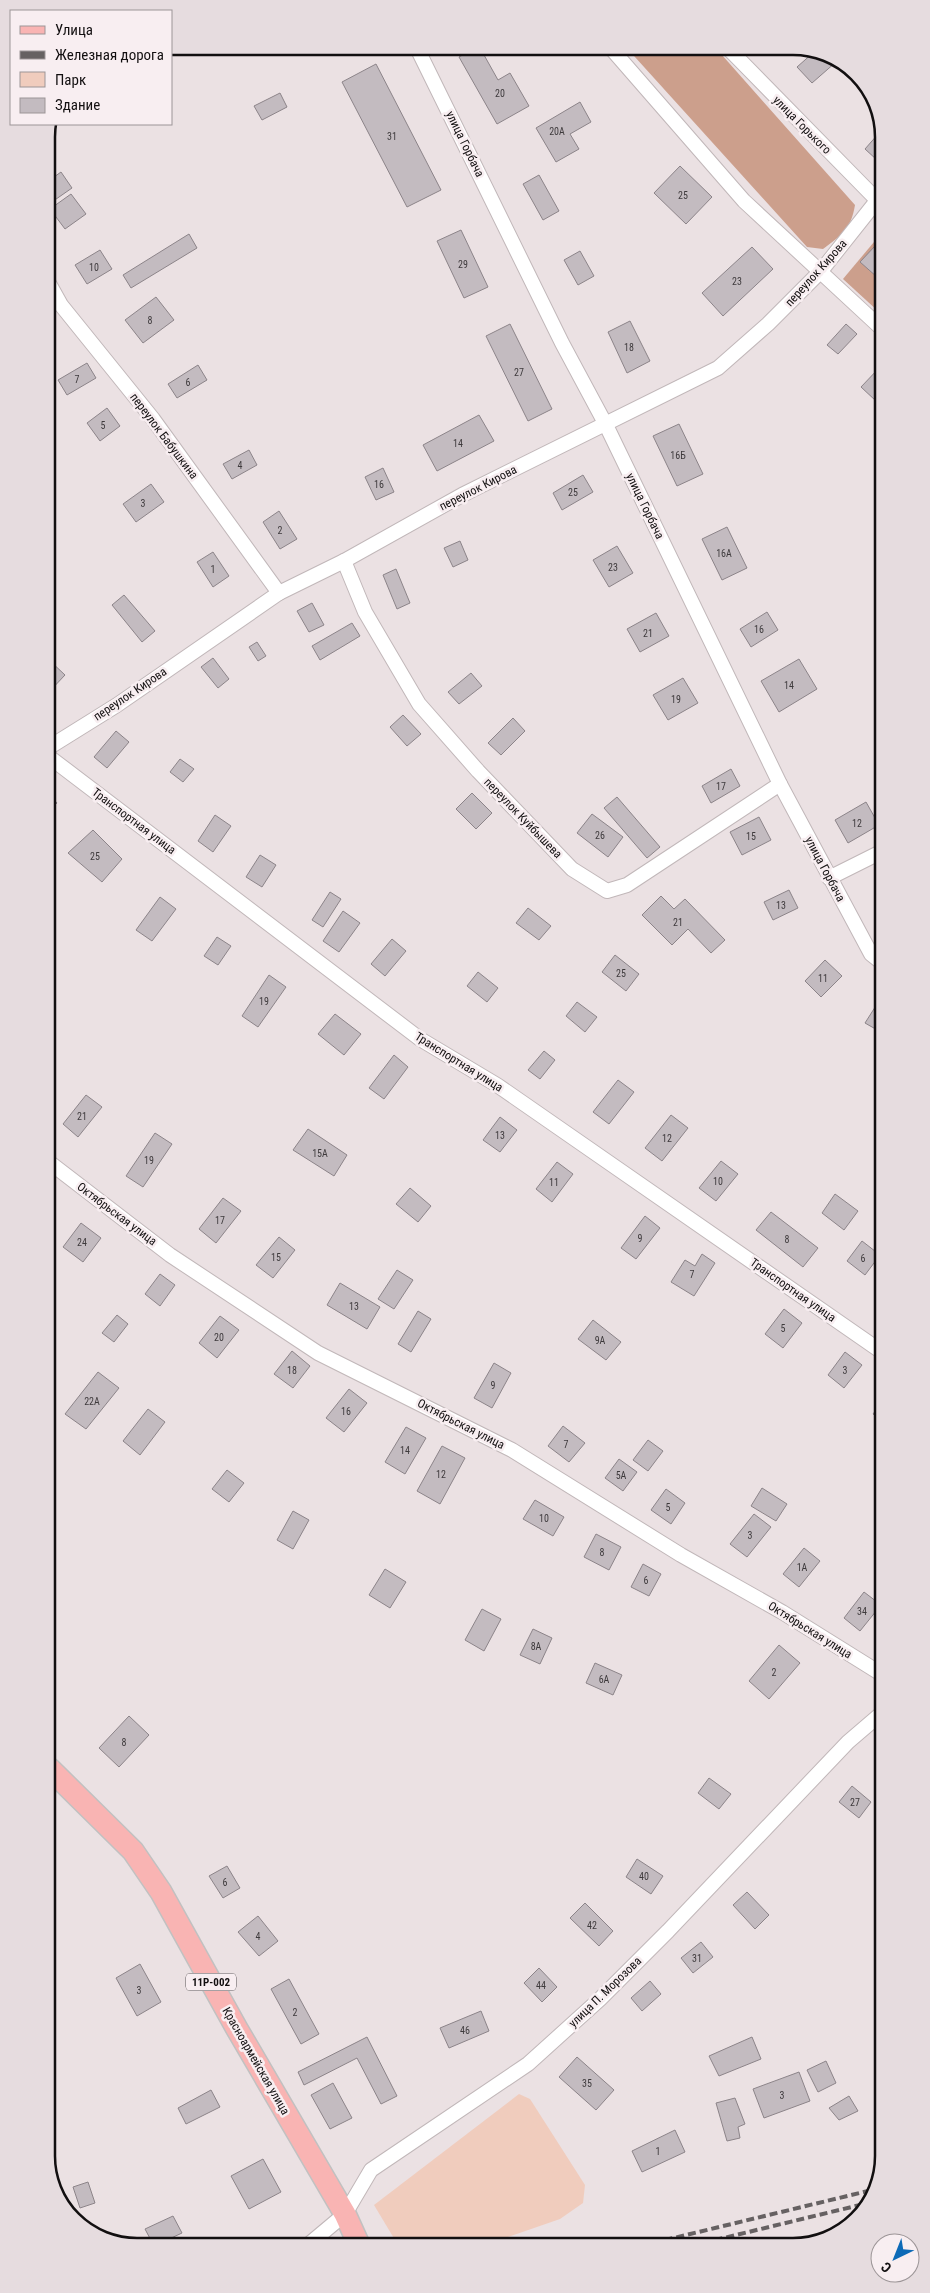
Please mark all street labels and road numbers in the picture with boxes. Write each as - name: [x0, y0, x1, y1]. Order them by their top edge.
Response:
- street label: улица Горького: [770, 93, 834, 157]
- street label: улица Горбача: [443, 109, 487, 179]
- street label: переулок Кирова: [782, 237, 850, 309]
- street label: переулок Бабушкина: [127, 390, 201, 482]
- street label: переулок Кирова: [437, 462, 519, 514]
- street label: улица Горбача: [623, 471, 667, 541]
- street label: переулок Кирова: [91, 664, 169, 724]
- street label: переулок Куйбышева: [481, 775, 565, 861]
- street label: Транспортная улица: [89, 785, 179, 857]
- street label: улица Горбача: [802, 834, 848, 904]
- street label: Транспортная улица: [412, 1029, 506, 1095]
- street label: Октябрьская улица: [74, 1180, 160, 1249]
- street label: Транспортная улица: [748, 1255, 839, 1325]
- street label: Октябрьская улица: [415, 1396, 507, 1452]
- street label: Октябрьская улица: [766, 1599, 855, 1661]
- street label: улица П. Морозова: [566, 1954, 644, 2030]
- road number: 11Р-002: [186, 1974, 236, 1990]
- street label: Красноармейская улица: [220, 2005, 293, 2117]

